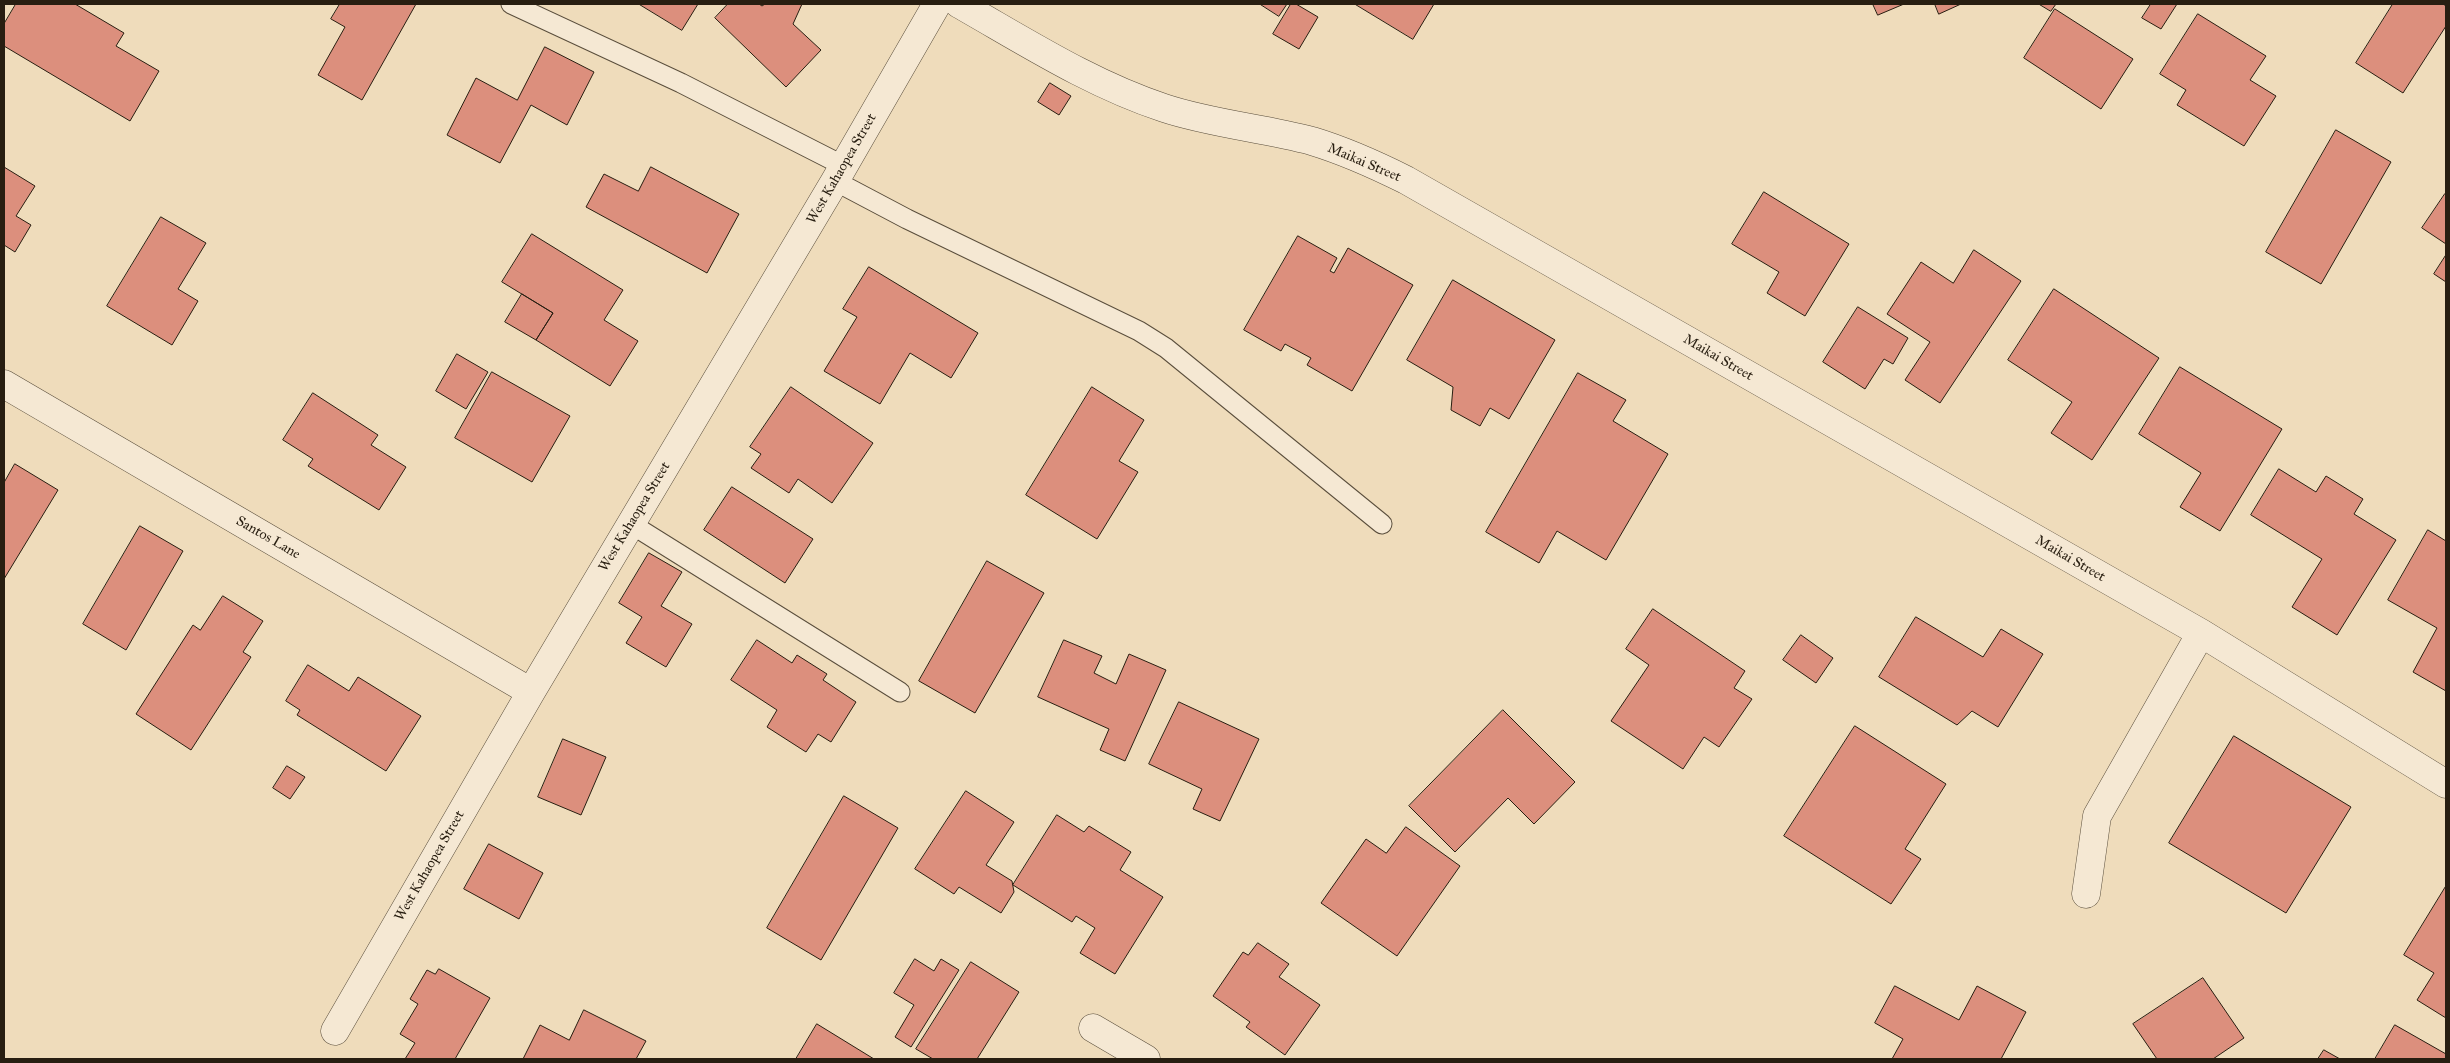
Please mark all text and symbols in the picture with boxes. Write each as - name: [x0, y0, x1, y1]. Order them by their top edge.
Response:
- street label: West Kahaopea Street: [804, 111, 880, 227]
- street label: Maikai Street: [1325, 140, 1403, 186]
- street label: Maikai Street: [1680, 331, 1756, 385]
- street label: West Kahaopea Street: [596, 459, 674, 575]
- street label: Santos Lane: [233, 513, 303, 563]
- street label: Maikai Street: [2032, 532, 2108, 586]
- street label: West Kahaopea Street: [392, 808, 468, 924]

